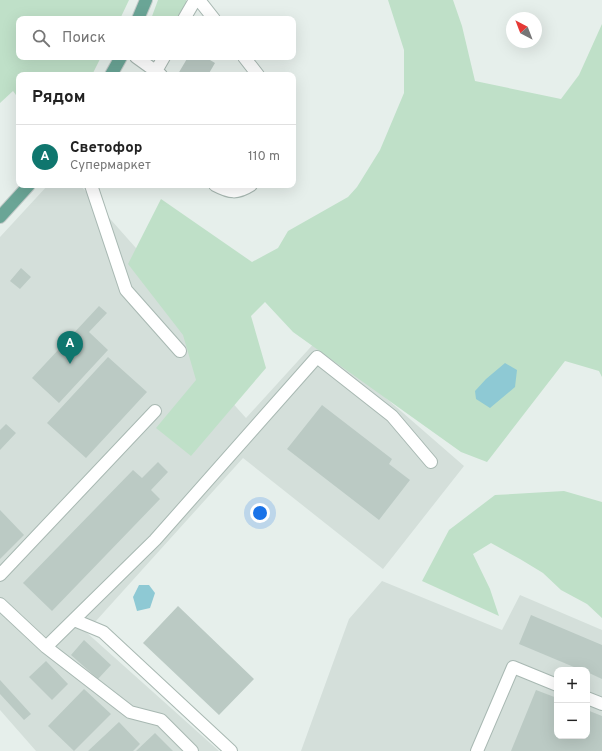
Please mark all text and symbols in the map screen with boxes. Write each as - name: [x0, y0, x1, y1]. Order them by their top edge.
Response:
- north arrow: [506, 12, 542, 48]
- search box: [16, 16, 296, 60]
- icon: search: [30, 27, 52, 49]
- text: Поиск: [62, 29, 106, 48]
- text: Рядом: [32, 87, 85, 109]
- text: Светофор: [70, 139, 142, 158]
- text: A: [40, 149, 50, 165]
- text: 110 m: [248, 149, 280, 165]
- text: Супермаркет: [70, 158, 151, 174]
- pin: A: [57, 331, 83, 364]
- your location: [250, 503, 270, 523]
- map controls: [554, 667, 590, 739]
- button: +: [554, 667, 590, 703]
- button: −: [554, 703, 590, 739]

